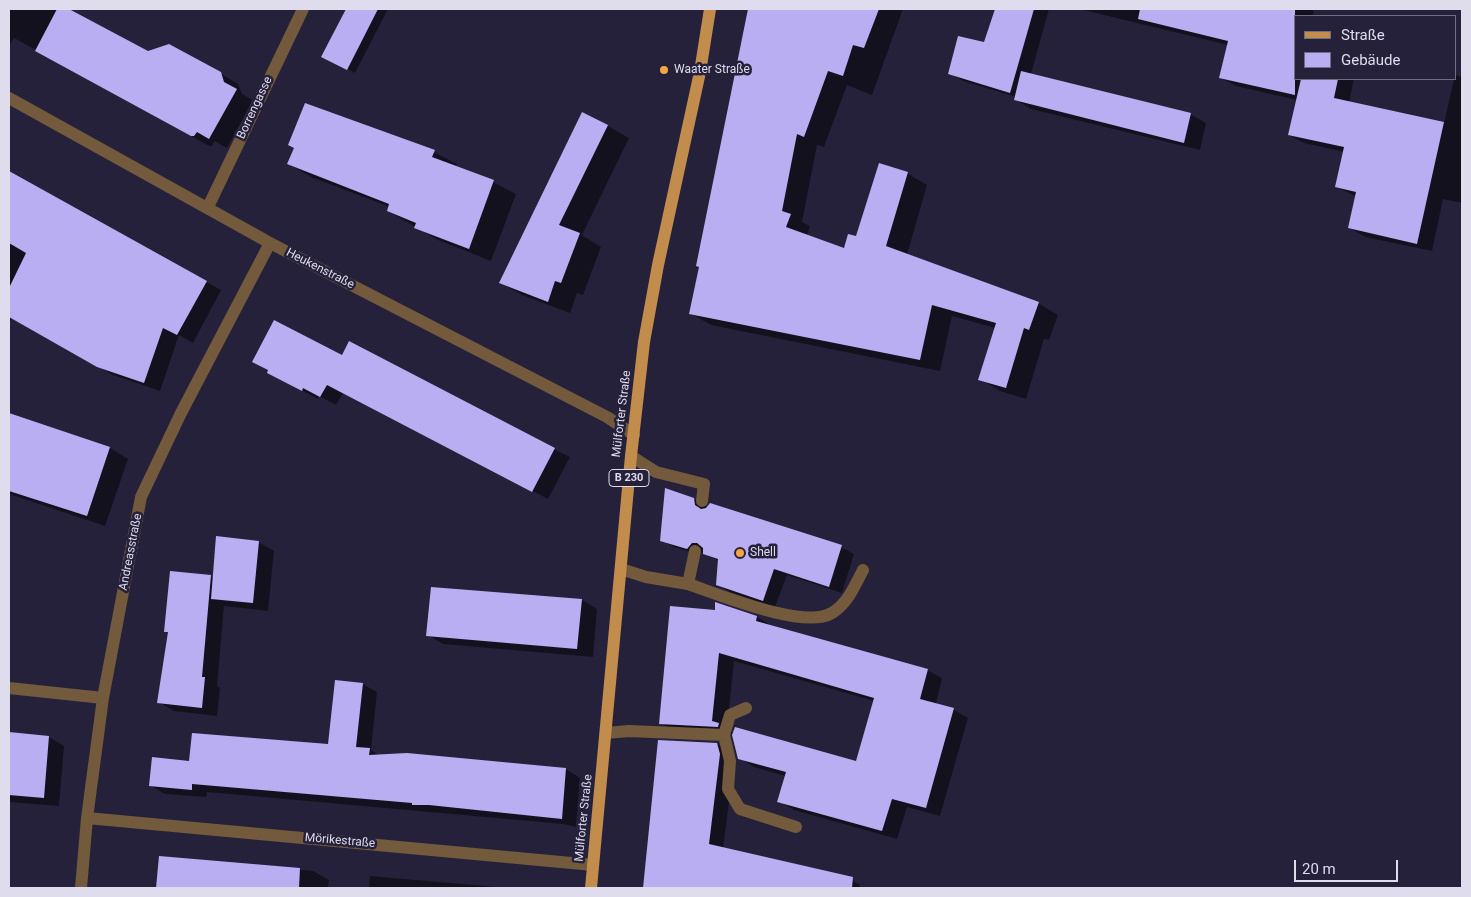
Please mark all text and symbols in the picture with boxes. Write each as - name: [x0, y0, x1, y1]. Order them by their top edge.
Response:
- legend: [1294, 15, 1456, 80]
- text: Straße: [1341, 26, 1385, 44]
- text: Gebäude: [1341, 51, 1400, 69]
- place label: Waater Straße: [674, 63, 750, 77]
- marker: Waater Straße: [658, 64, 670, 76]
- street label: Borrengasse: [234, 74, 276, 142]
- street label: Heukenstraße: [284, 246, 356, 292]
- street label: Mülforter Straße: [610, 370, 634, 458]
- road number: B 230: [609, 469, 649, 486]
- street label: Andreasstraße: [116, 512, 146, 592]
- place label: Shell: [750, 546, 776, 560]
- marker: Shell: [734, 547, 746, 559]
- street label: Mülforter Straße: [572, 774, 596, 862]
- street label: Mörikestraße: [304, 831, 376, 851]
- scale bar: [1296, 850, 1400, 882]
- text: 20 m: [1302, 860, 1336, 878]

